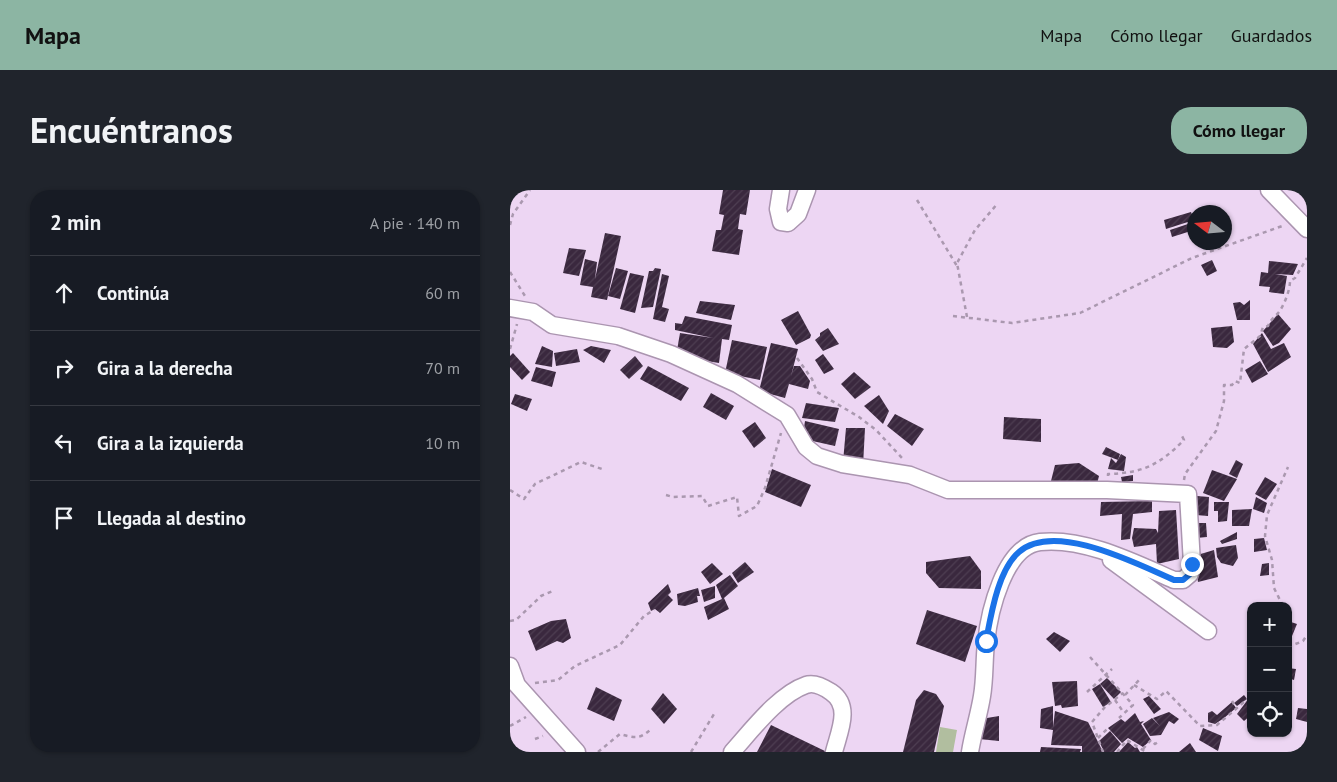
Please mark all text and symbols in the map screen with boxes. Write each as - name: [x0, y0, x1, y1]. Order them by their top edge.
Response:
- text: Mapa: [25, 20, 81, 51]
- text: Mapa: [1040, 24, 1082, 47]
- text: Cómo llegar: [1110, 24, 1203, 47]
- text: Guardados: [1231, 24, 1312, 47]
- text: Encuéntranos: [30, 107, 233, 153]
- button: Cómo llegar: [1171, 107, 1307, 154]
- north arrow: [1187, 205, 1232, 250]
- text: 2 min: [50, 209, 101, 236]
- text: A pie · 140 m: [370, 213, 460, 233]
- icon: ahead: [50, 279, 78, 307]
- text: Continúa: [97, 281, 169, 305]
- text: 60 m: [425, 283, 460, 303]
- icon: right: [50, 354, 78, 382]
- text: Gira a la derecha: [97, 356, 233, 380]
- text: 70 m: [425, 358, 460, 378]
- icon: left: [50, 429, 78, 457]
- text: Gira a la izquierda: [97, 431, 244, 455]
- text: 10 m: [425, 433, 460, 453]
- icon: arrive: [50, 504, 78, 532]
- text: Llegada al destino: [97, 506, 246, 530]
- route end: [1181, 553, 1204, 576]
- map controls: [1247, 602, 1292, 737]
- button: +: [1247, 602, 1292, 647]
- route start: [975, 630, 998, 653]
- button: −: [1247, 647, 1292, 692]
- button: locate: [1247, 692, 1292, 737]

